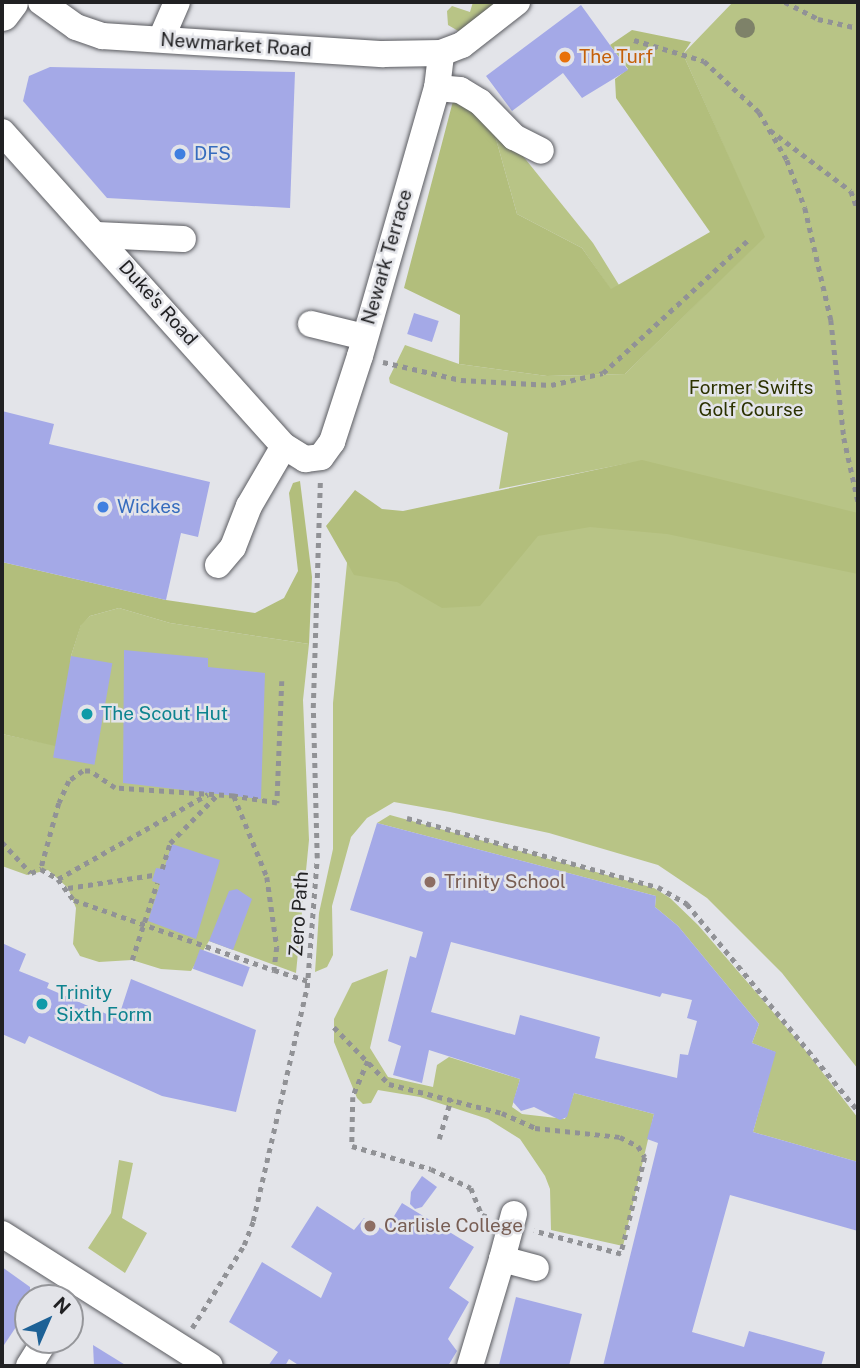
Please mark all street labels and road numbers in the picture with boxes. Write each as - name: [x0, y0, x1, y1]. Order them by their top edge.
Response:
- street label: Newmarket Road: [160, 28, 312, 62]
- street label: Newark Terrace: [357, 187, 417, 327]
- street label: Duke's Road: [114, 256, 202, 350]
- street label: Zero Path: [285, 871, 313, 957]

